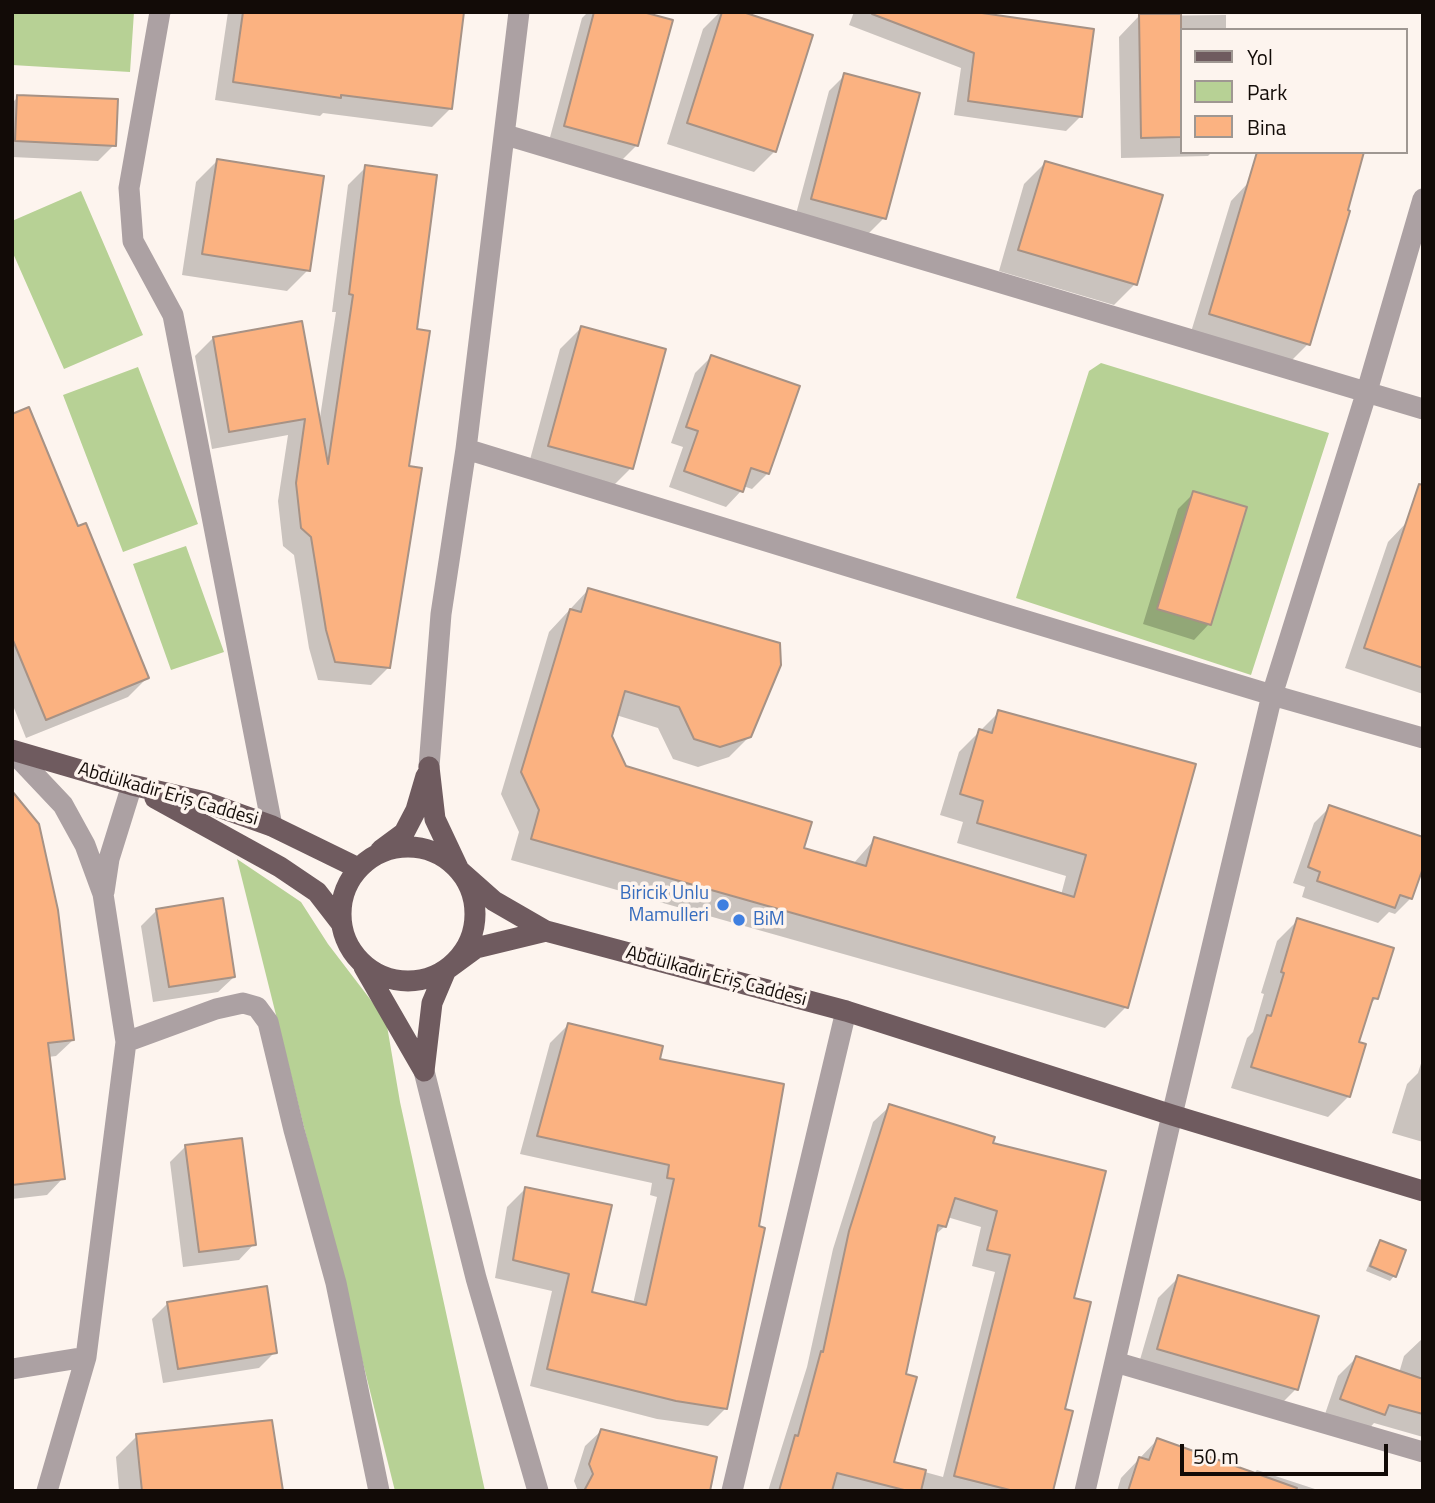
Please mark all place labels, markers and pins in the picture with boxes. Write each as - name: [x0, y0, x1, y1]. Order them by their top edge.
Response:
- place label: Biricik Unlu Mamulleri: [620, 883, 709, 927]
- marker: Biricik Unlu Mamulleri: [715, 897, 731, 913]
- place label: BiM: [753, 909, 785, 931]
- marker: BiM: [731, 912, 747, 928]

